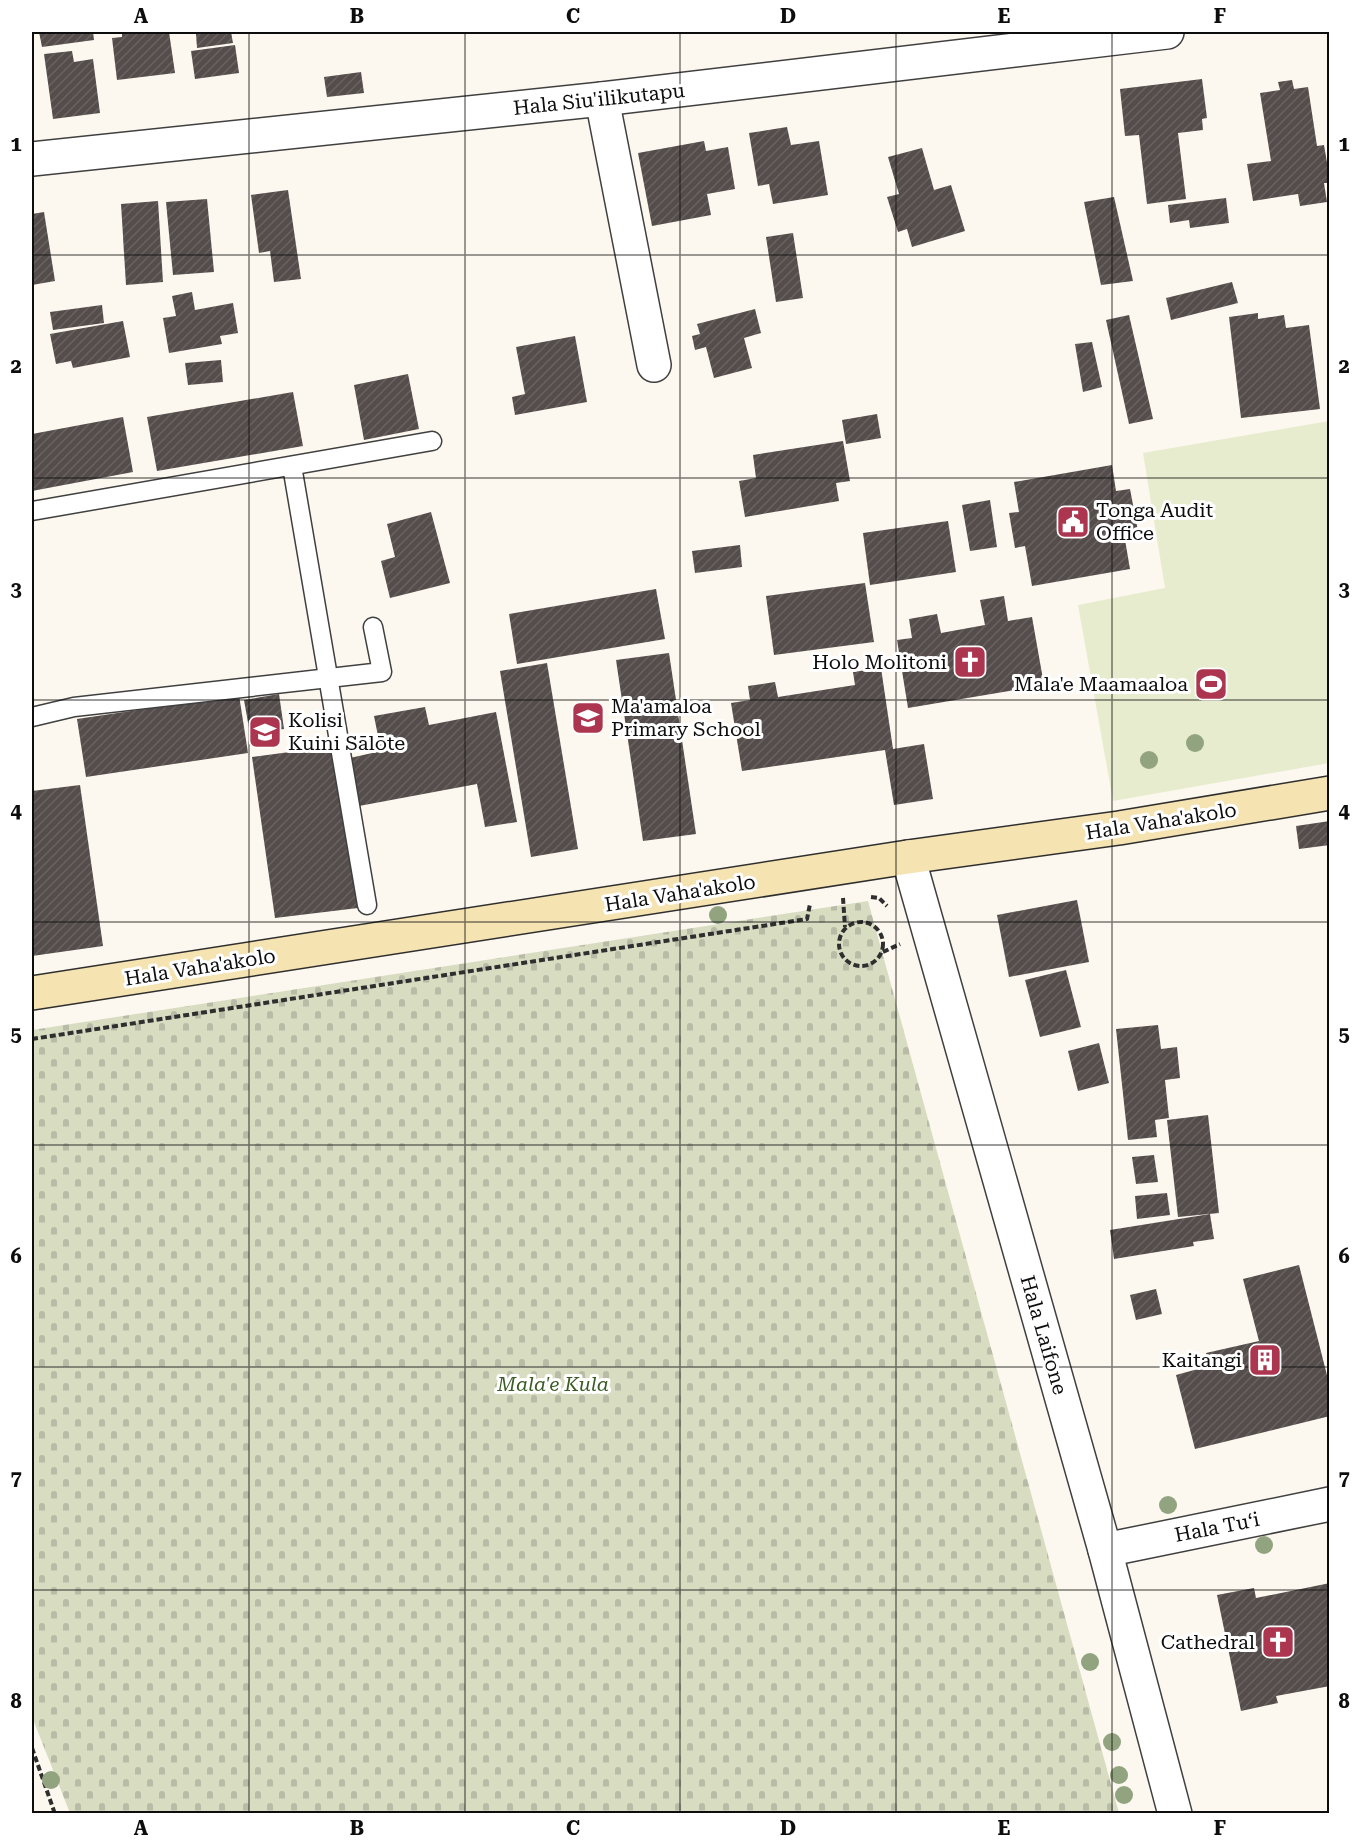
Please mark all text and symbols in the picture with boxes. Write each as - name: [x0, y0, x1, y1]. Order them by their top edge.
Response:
- text: A: [134, 4, 149, 28]
- text: B: [350, 4, 364, 28]
- text: C: [566, 4, 580, 28]
- text: D: [780, 4, 796, 28]
- text: E: [998, 4, 1011, 28]
- text: F: [1214, 4, 1226, 28]
- street label: Hala Siu'ilikutapu: [512, 78, 687, 120]
- text: 1: [10, 132, 22, 156]
- text: 1: [1338, 132, 1350, 156]
- text: 2: [10, 354, 22, 378]
- text: 2: [1338, 354, 1350, 378]
- place label: Tonga Audit Office: [1096, 498, 1214, 545]
- public building icon: Tonga Audit Office: [1055, 504, 1091, 540]
- text: 3: [10, 577, 22, 601]
- text: 3: [1338, 577, 1350, 601]
- church icon: Holo Molitoni: [952, 644, 988, 680]
- place label: Holo Molitoni: [812, 650, 947, 674]
- sports icon: Mala'e Maamaaloa: [1193, 666, 1229, 702]
- place label: Mala'e Maamaaloa: [1014, 672, 1188, 696]
- place label: Ma'amaloa Primary School: [611, 694, 761, 741]
- school or university icon: Ma'amaloa Primary School: [570, 700, 606, 736]
- place label: Kolisi Kuini Sālōte: [288, 708, 405, 755]
- school or university icon: Kolisi Kuini Sālōte: [247, 714, 283, 750]
- street label: Hala Vaha'akolo: [1084, 797, 1238, 845]
- text: 4: [10, 799, 22, 823]
- text: 4: [1338, 799, 1350, 823]
- street label: Hala Vaha'akolo: [603, 869, 757, 917]
- street label: Hala Vaha'akolo: [123, 943, 277, 991]
- text: 5: [10, 1022, 22, 1046]
- text: 5: [1338, 1022, 1350, 1046]
- text: 6: [10, 1244, 22, 1268]
- text: 6: [1338, 1244, 1350, 1268]
- street label: Hala Laifone: [1016, 1273, 1073, 1397]
- building icon: Kaitangi: [1247, 1342, 1283, 1378]
- place label: Kaitangi: [1162, 1348, 1242, 1372]
- park label: Mala'e Kula: [496, 1372, 609, 1396]
- text: 7: [10, 1466, 22, 1490]
- text: 7: [1338, 1466, 1350, 1490]
- street label: Hala Tuʻi: [1172, 1507, 1262, 1547]
- church icon: Cathedral: [1260, 1624, 1296, 1660]
- place label: Cathedral: [1161, 1630, 1255, 1654]
- text: 8: [10, 1689, 22, 1713]
- text: 8: [1338, 1689, 1350, 1713]
- text: A: [134, 1816, 149, 1840]
- text: B: [350, 1816, 364, 1840]
- text: C: [566, 1816, 580, 1840]
- text: D: [780, 1816, 796, 1840]
- text: E: [998, 1816, 1011, 1840]
- text: F: [1214, 1816, 1226, 1840]

